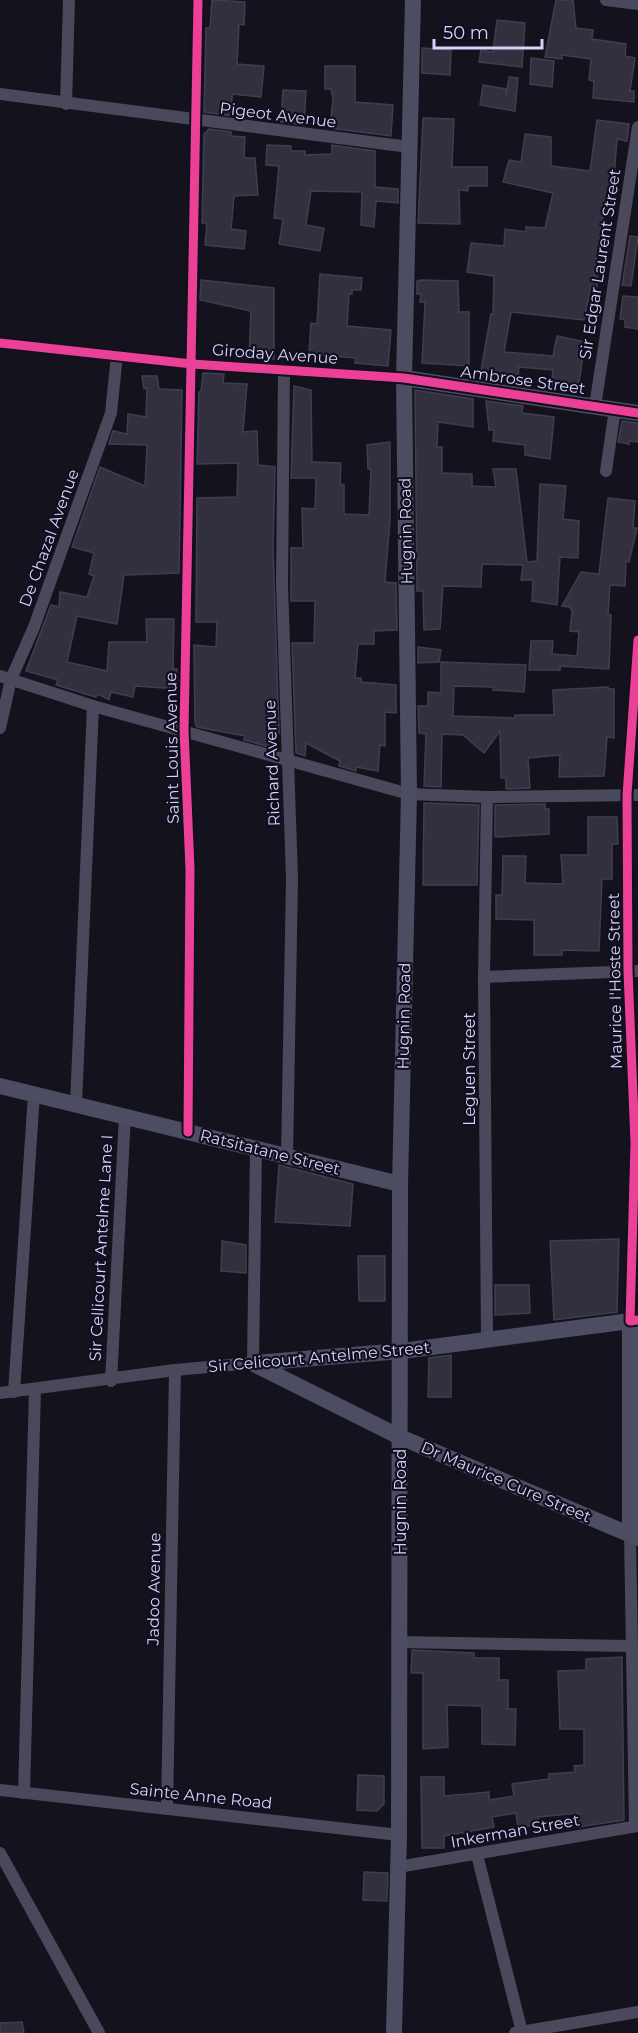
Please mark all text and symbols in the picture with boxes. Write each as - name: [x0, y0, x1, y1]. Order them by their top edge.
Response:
- scale bar: [434, 12, 542, 50]
- text: 50 m: [443, 22, 489, 44]
- street label: Pigeot Avenue: [219, 98, 337, 132]
- street label: Sir Edgar Laurent Street: [576, 167, 625, 361]
- street label: Giroday Avenue: [211, 340, 339, 368]
- street label: Ambrose Street: [459, 362, 587, 398]
- street label: De Chazal Avenue: [15, 467, 83, 609]
- street label: Hugnin Road: [396, 477, 416, 585]
- street label: Saint Louis Avenue: [161, 672, 183, 824]
- street label: Richard Avenue: [260, 699, 284, 827]
- street label: Maurice I'Hoste Street: [604, 892, 626, 1069]
- street label: Hugnin Road: [394, 962, 414, 1070]
- street label: Leguen Street: [460, 1012, 479, 1126]
- street label: Ratsitatane Street: [198, 1125, 342, 1179]
- street label: Sir Cellicourt Antelme Lane I: [86, 1134, 116, 1362]
- street label: Sir Celicourt Antelme Street: [207, 1338, 431, 1376]
- street label: Dr Maurice Cure Street: [418, 1438, 594, 1527]
- street label: Hugnin Road: [391, 1449, 410, 1555]
- street label: Jadoo Avenue: [143, 1532, 164, 1647]
- street label: Sainte Anne Road: [129, 1779, 273, 1813]
- street label: Inkerman Street: [449, 1810, 581, 1852]

